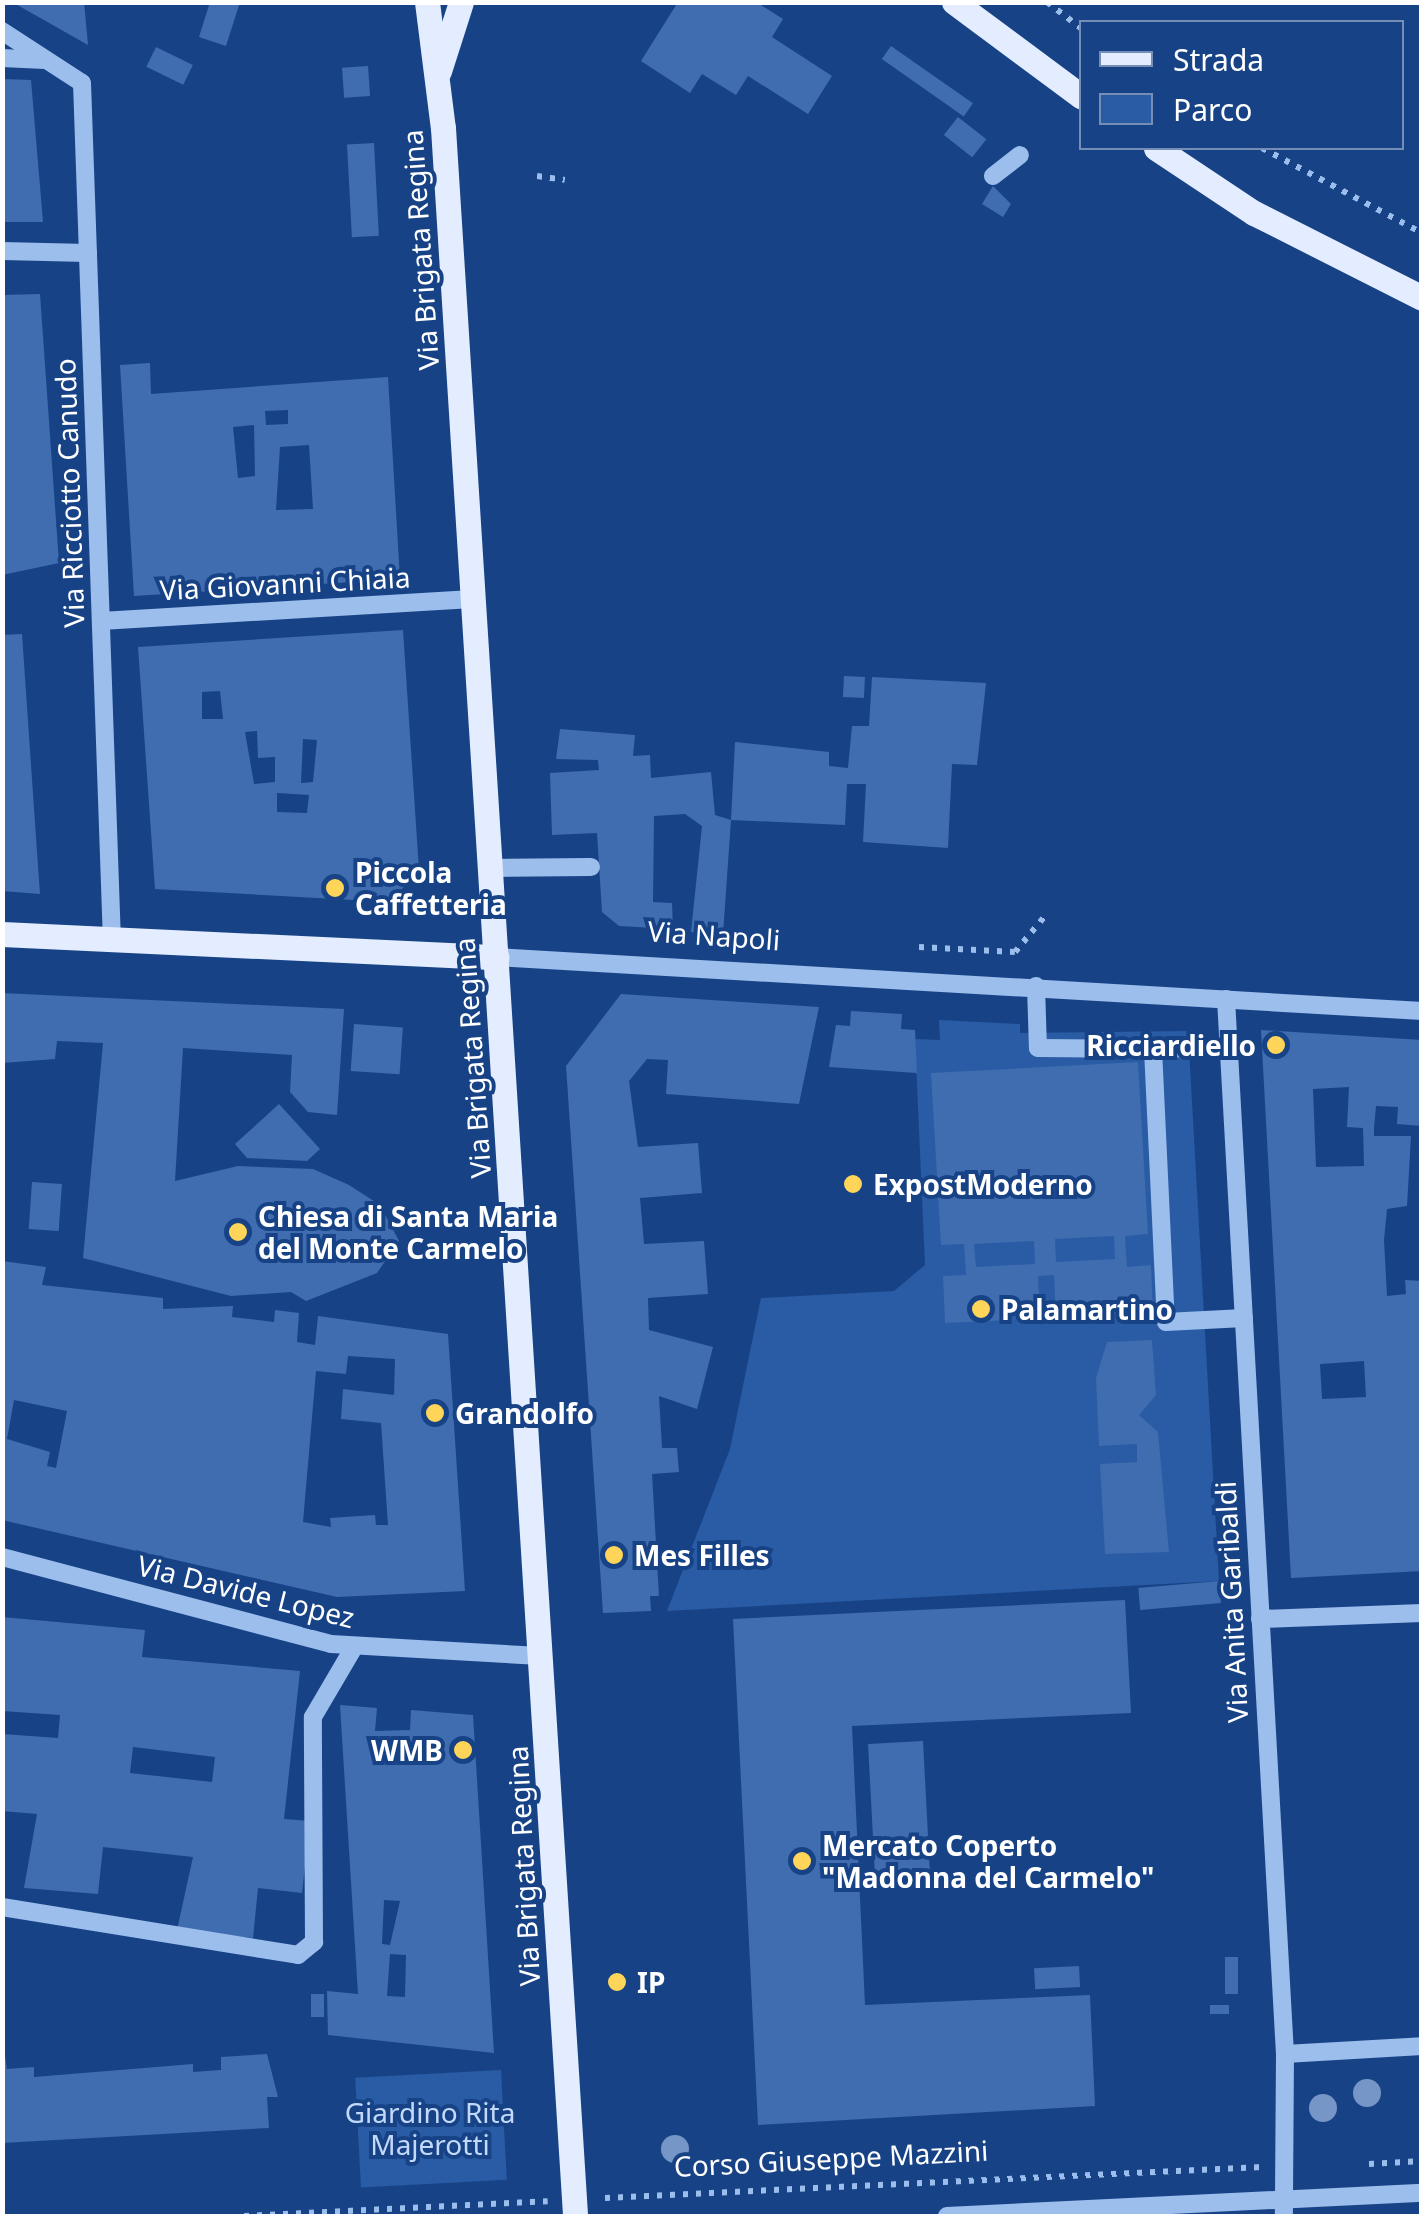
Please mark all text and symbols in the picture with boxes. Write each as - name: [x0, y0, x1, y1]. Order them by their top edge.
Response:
- legend: [1079, 20, 1404, 150]
- text: Strada: [1173, 39, 1264, 80]
- text: Parco: [1173, 89, 1252, 130]
- street label: Via Brigata Regina: [395, 129, 445, 371]
- street label: Via Ricciotto Canudo: [48, 358, 90, 628]
- street label: Via Giovanni Chiaia: [159, 560, 411, 606]
- place label: Piccola Caffetteria: [355, 855, 507, 921]
- marker: Piccola Caffetteria: [324, 877, 346, 899]
- street label: Via Napoli: [647, 914, 781, 956]
- street label: Via Brigata Regina: [447, 937, 497, 1179]
- place label: Ricciardiello: [1086, 1028, 1256, 1062]
- marker: Ricciardiello: [1265, 1034, 1287, 1056]
- place label: ExpostModerno: [873, 1167, 1093, 1201]
- marker: ExpostModerno: [842, 1173, 864, 1195]
- place label: Chiesa di Santa Maria del Monte Carmelo: [258, 1199, 558, 1265]
- marker: Chiesa di Santa Maria del Monte Carmelo: [227, 1221, 249, 1243]
- place label: Palamartino: [1001, 1292, 1173, 1326]
- marker: Palamartino: [970, 1298, 992, 1320]
- place label: Grandolfo: [455, 1396, 594, 1430]
- marker: Grandolfo: [424, 1402, 446, 1424]
- street label: Via Anita Garibaldi: [1208, 1480, 1254, 1724]
- place label: Mes Filles: [634, 1538, 770, 1572]
- marker: Mes Filles: [603, 1544, 625, 1566]
- street label: Via Davide Lopez: [134, 1548, 358, 1634]
- place label: WMB: [371, 1733, 443, 1767]
- marker: WMB: [452, 1739, 474, 1761]
- street label: Via Brigata Regina: [500, 1745, 546, 1987]
- place label: Mercato Coperto "Madonna del Carmelo": [822, 1828, 1155, 1894]
- marker: Mercato Coperto "Madonna del Carmelo": [791, 1850, 813, 1872]
- place label: IP: [637, 1965, 665, 1999]
- marker: IP: [606, 1971, 628, 1993]
- park label: Giardino Rita Majerotti: [345, 2095, 515, 2161]
- street label: Corso Giuseppe Mazzini: [673, 2133, 989, 2183]

